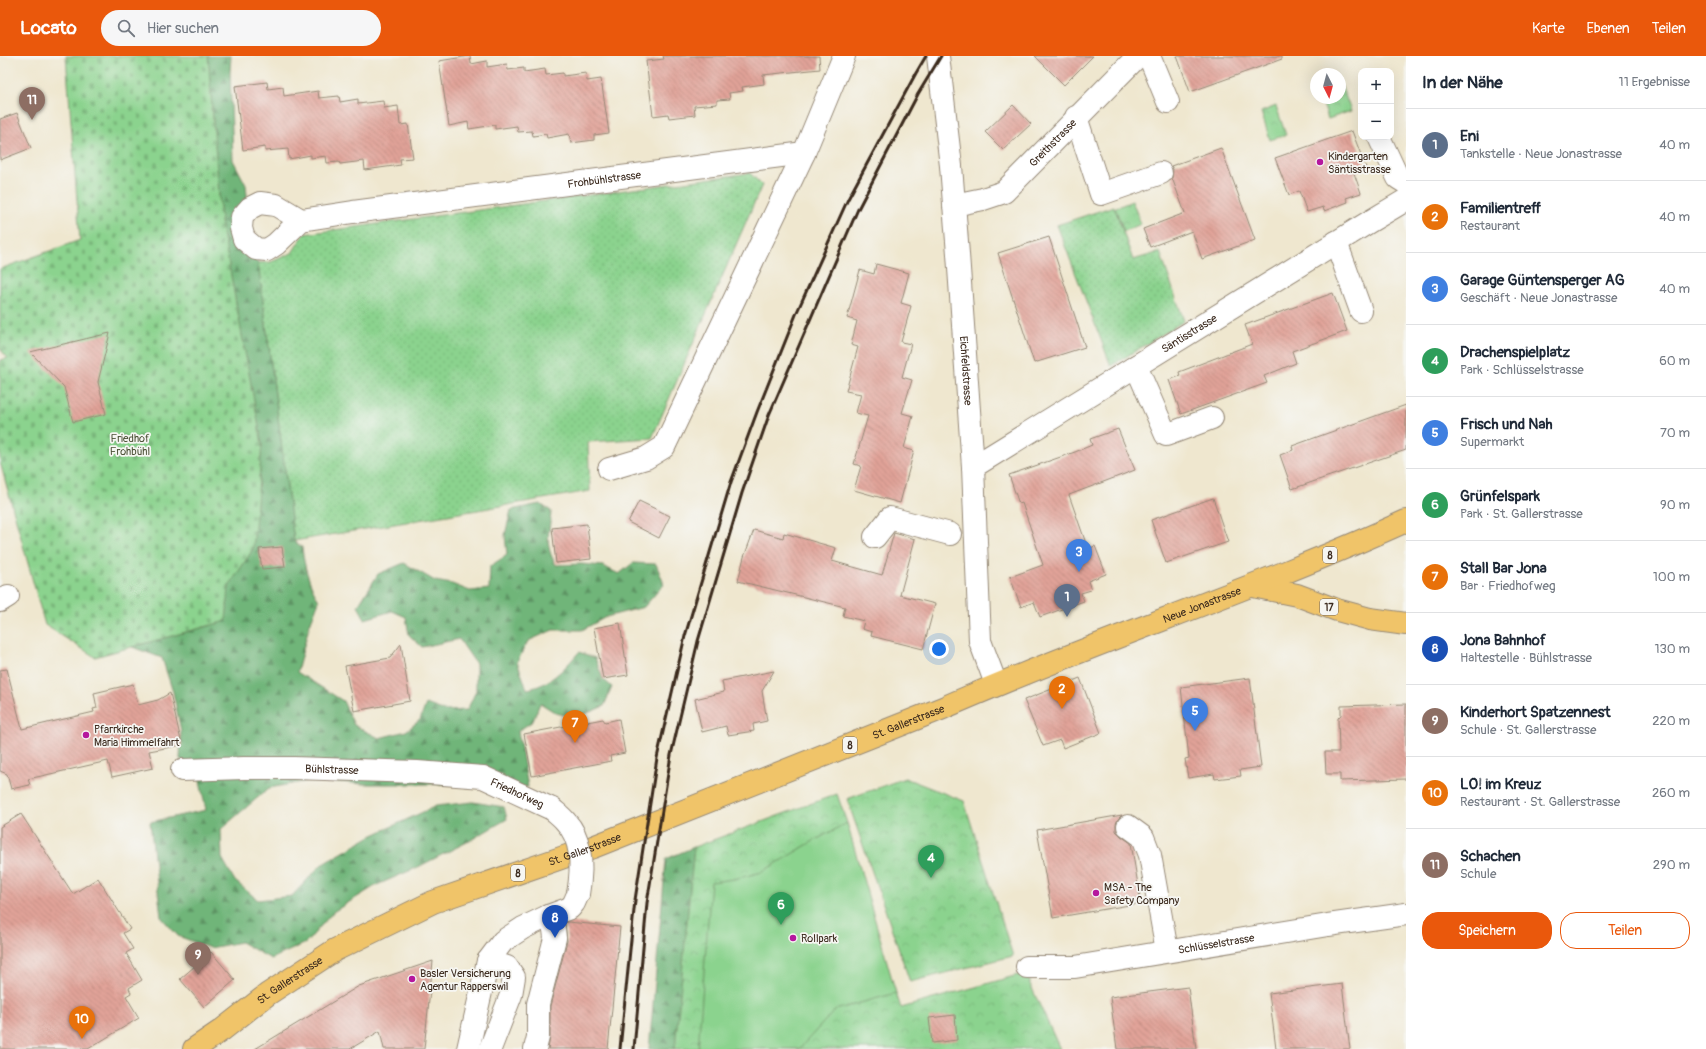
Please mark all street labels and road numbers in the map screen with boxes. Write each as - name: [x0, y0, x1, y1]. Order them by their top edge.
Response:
- street label: Greithstrasse: [1027, 116, 1080, 170]
- street label: Frohbühlstrasse: [567, 168, 642, 191]
- street label: Säntisstrasse: [1159, 311, 1220, 356]
- street label: Eichfeldstrasse: [957, 336, 975, 406]
- road number: 8: [1323, 547, 1337, 563]
- street label: Neue Jonastrasse: [1161, 584, 1243, 626]
- road number: 17: [1320, 599, 1338, 615]
- street label: St. Gallerstrasse: [871, 702, 947, 742]
- road number: 8: [843, 737, 857, 753]
- street label: Bühlstrasse: [305, 762, 359, 777]
- street label: Friedhofweg: [488, 775, 546, 811]
- street label: St. Gallerstrasse: [547, 830, 624, 869]
- road number: 8: [511, 865, 525, 881]
- street label: Schlüsselstrasse: [1177, 931, 1256, 957]
- street label: St. Gallerstrasse: [254, 954, 326, 1007]

